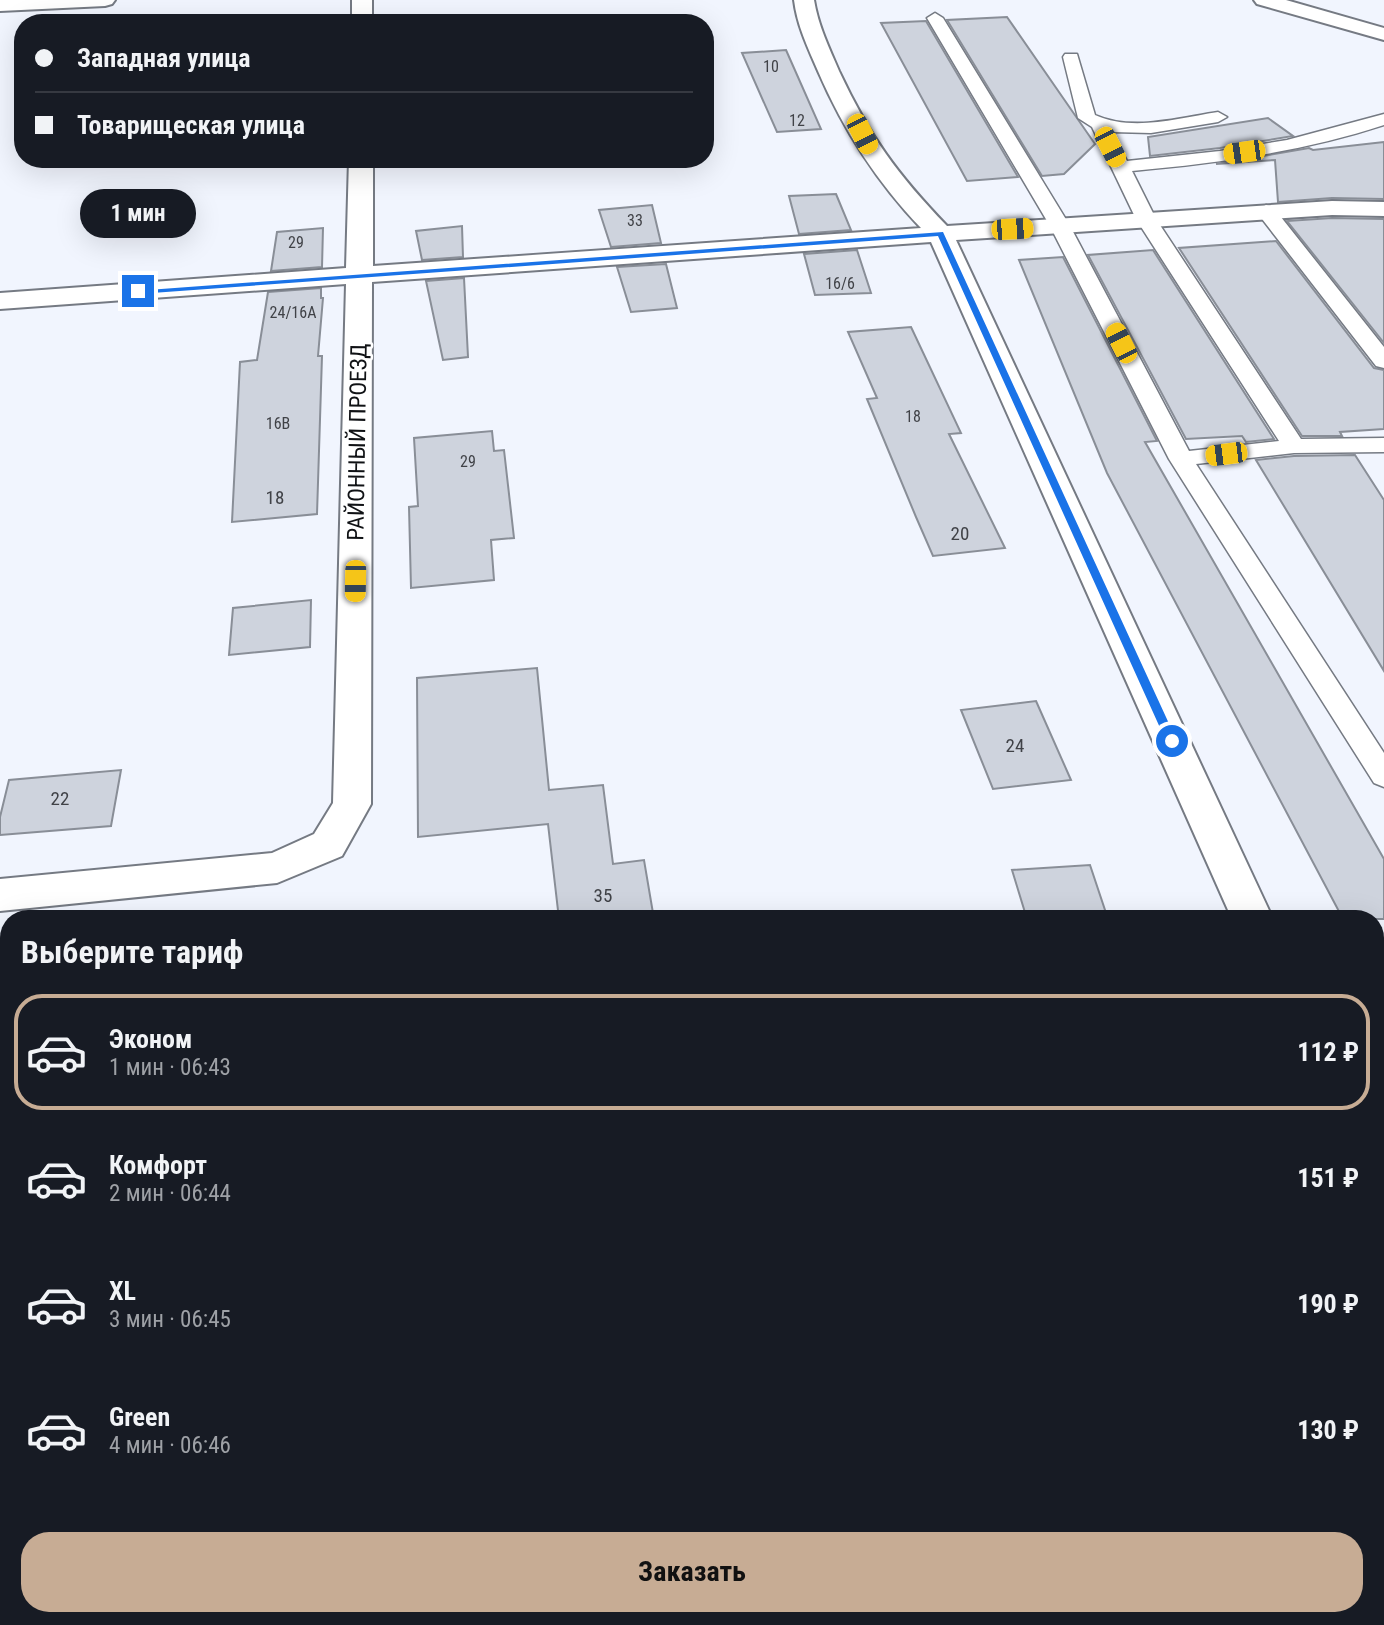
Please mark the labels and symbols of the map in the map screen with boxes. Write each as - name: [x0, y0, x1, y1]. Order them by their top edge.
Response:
- house number: 10: [763, 57, 779, 76]
- house number: 12: [789, 111, 805, 130]
- car: [844, 111, 881, 157]
- car: [1092, 124, 1129, 170]
- car: [1222, 139, 1267, 165]
- callout: 1 мин: [80, 190, 196, 238]
- house number: 33: [627, 211, 643, 230]
- car: [991, 217, 1034, 241]
- house number: 29: [288, 233, 304, 252]
- house number: 16/6: [825, 274, 855, 293]
- route end: [122, 275, 154, 307]
- house number: 24/16А: [270, 303, 316, 322]
- car: [1103, 320, 1140, 366]
- street label: РАЙОННЫЙ ПРОЕЗД: [341, 343, 373, 541]
- house number: 18: [905, 407, 921, 426]
- house number: 16В: [266, 414, 290, 433]
- car: [1204, 441, 1249, 467]
- house number: 29: [460, 452, 476, 471]
- house number: 18: [266, 486, 284, 509]
- house number: 20: [951, 522, 969, 545]
- car: [345, 560, 366, 602]
- route start: [1156, 725, 1188, 757]
- house number: 24: [1006, 734, 1024, 757]
- house number: 22: [51, 787, 69, 810]
- house number: 35: [594, 884, 612, 907]

